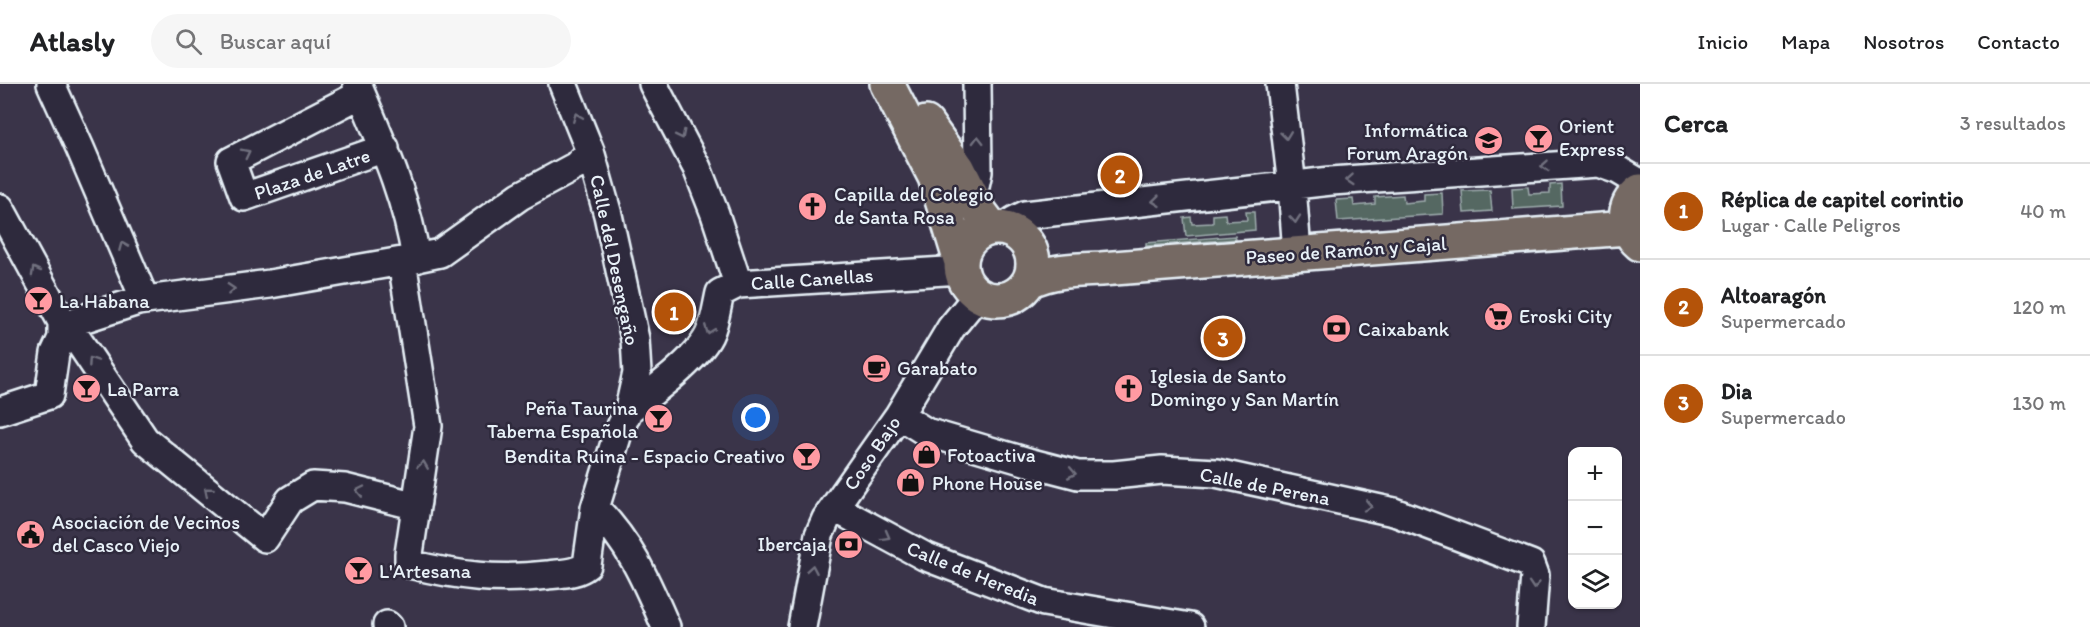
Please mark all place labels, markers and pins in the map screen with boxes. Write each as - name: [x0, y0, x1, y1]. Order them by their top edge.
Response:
- place label: Orient Express: [1559, 114, 1625, 161]
- place label: Informática Forum Aragón: [1346, 118, 1469, 165]
- bar icon: Orient Express: [1522, 122, 1554, 154]
- school or university icon: Informática Forum Aragón: [1473, 125, 1505, 157]
- pin: 2: [1100, 152, 1140, 197]
- place label: Capilla del Colegio de Santa Rosa: [834, 182, 994, 229]
- church icon: Capilla del Colegio de Santa Rosa: [797, 190, 829, 222]
- bar icon: La Habana: [22, 285, 54, 317]
- place label: La Habana: [59, 289, 150, 313]
- pin: 1: [654, 290, 694, 334]
- supermarket icon: Eroski City: [1482, 300, 1514, 332]
- place label: Eroski City: [1519, 304, 1612, 328]
- bank icon: Caixabank: [1321, 313, 1353, 345]
- pin: 3: [1204, 316, 1242, 360]
- place label: Caixabank: [1358, 317, 1450, 341]
- cafe icon: Garabato: [860, 352, 892, 384]
- place label: Garabato: [897, 356, 978, 380]
- place label: Iglesia de Santo Domingo y San Martín: [1150, 364, 1339, 411]
- church icon: Iglesia de Santo Domingo y San Martín: [1113, 372, 1145, 404]
- bar icon: La Parra: [70, 373, 102, 405]
- place label: La Parra: [107, 377, 180, 401]
- place label: Peña Taurina Taberna Española: [487, 396, 639, 443]
- bar icon: Peña Taurina Taberna Española: [643, 403, 675, 435]
- shop icon: Fotoactiva: [910, 439, 942, 471]
- bar icon: Bendita Ruina - Espacio Creativo: [790, 440, 822, 472]
- place label: Fotoactiva: [947, 443, 1036, 467]
- place label: Bendita Ruina - Espacio Creativo: [504, 444, 785, 468]
- shop icon: Phone House: [895, 467, 927, 499]
- place label: Phone House: [932, 471, 1043, 495]
- place label: Asociación de Vecinos del Casco Viejo: [52, 510, 240, 557]
- public building icon: Asociación de Vecinos del Casco Viejo: [15, 518, 47, 550]
- bank icon: Ibercaja: [832, 528, 864, 560]
- place label: Ibercaja: [758, 532, 828, 556]
- bar icon: L'Artesana: [342, 555, 374, 587]
- place label: L'Artesana: [379, 559, 472, 583]

